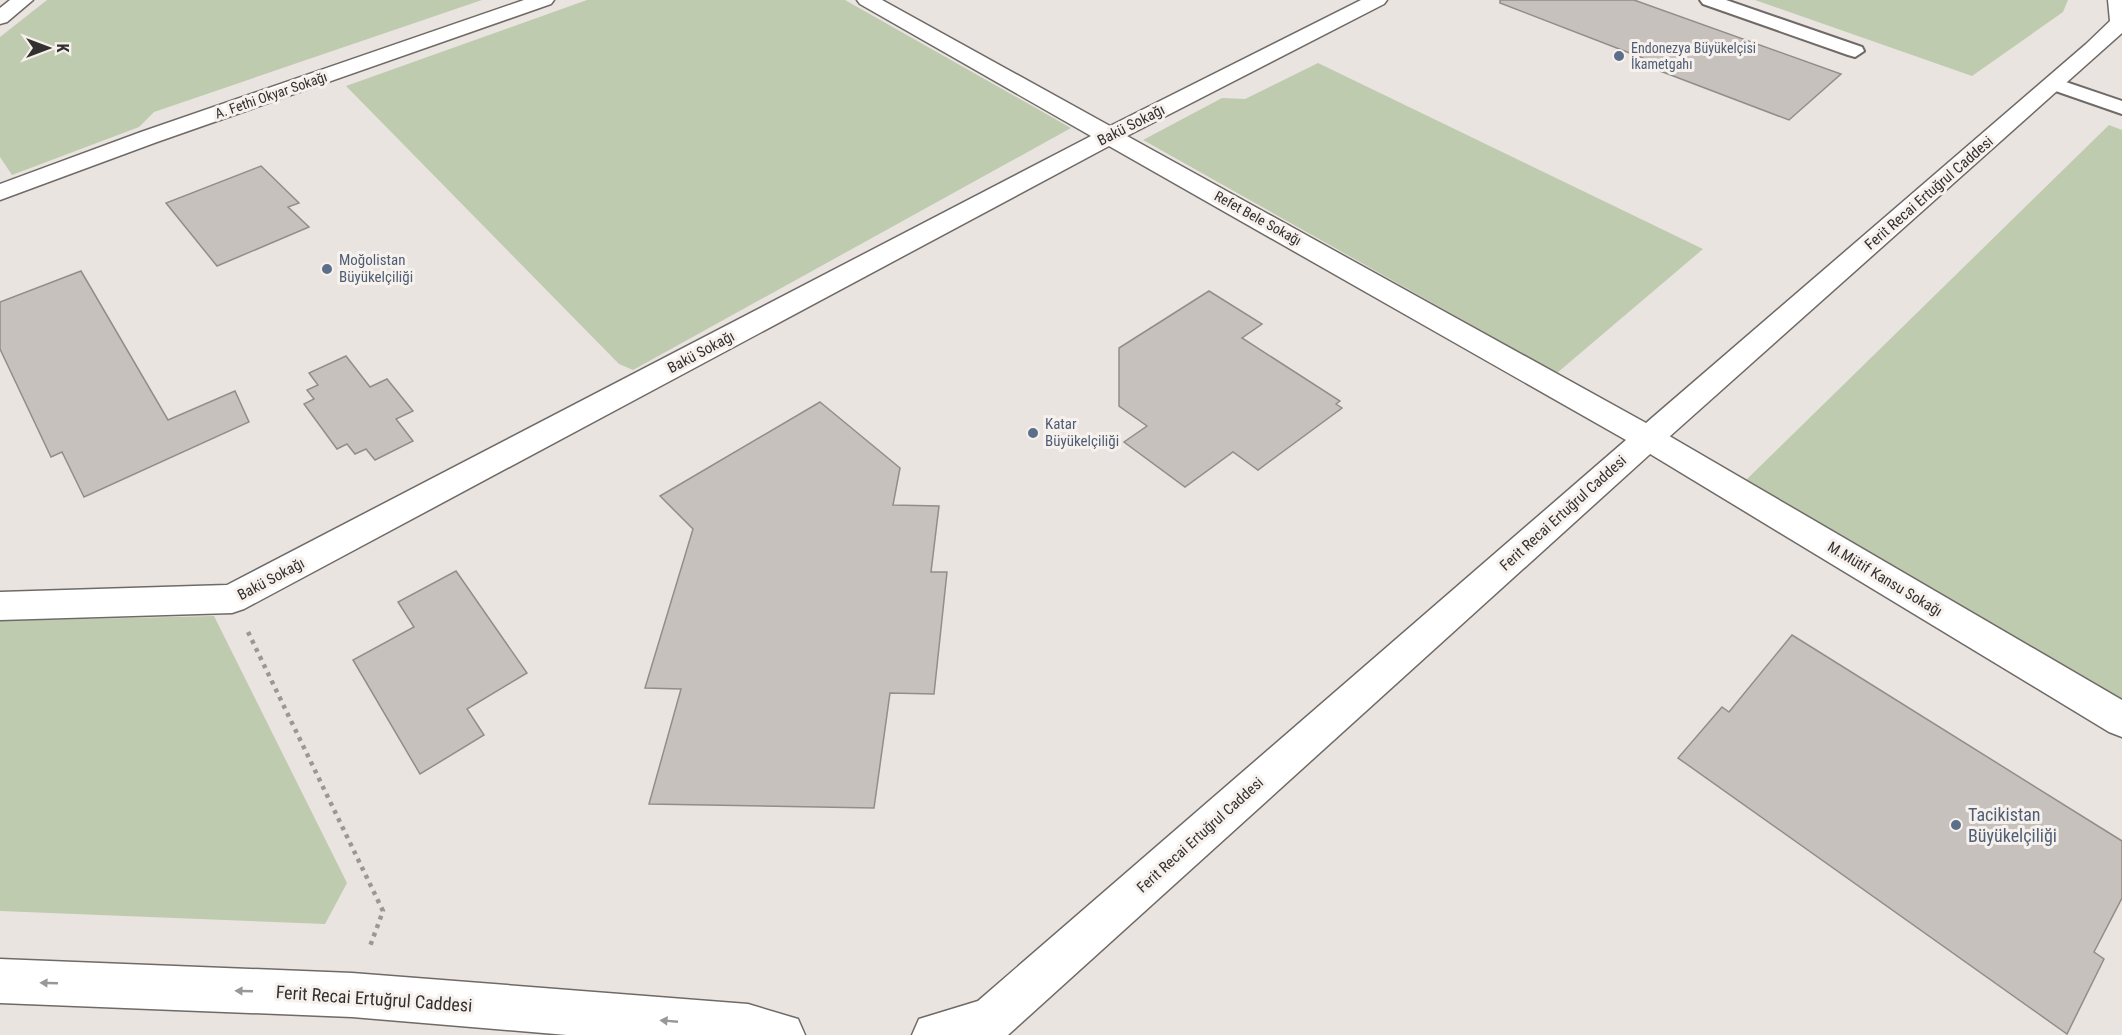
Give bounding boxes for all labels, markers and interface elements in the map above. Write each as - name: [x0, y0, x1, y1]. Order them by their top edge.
- north arrow: [18, 18, 78, 78]
- place label: Endonezya Büyükelçisi İkametgahı: [1631, 40, 1756, 72]
- text: K: [53, 44, 72, 53]
- marker: Endonezya Büyükelçisi İkametgahı: [1612, 49, 1626, 63]
- street label: A. Fethi Okyar Sokağı: [213, 68, 329, 122]
- street label: Bakü Sokağı: [1094, 100, 1168, 150]
- street label: Ferit Recai Ertuğrul Caddesi: [1861, 132, 1997, 254]
- street label: Refet Bele Sokağı: [1212, 188, 1304, 248]
- place label: Moğolistan Büyükelçiliği: [339, 251, 413, 286]
- marker: Moğolistan Büyükelçiliği: [320, 262, 334, 276]
- street label: Bakü Sokağı: [665, 327, 737, 377]
- place label: Katar Büyükelçiliği: [1045, 415, 1119, 450]
- marker: Katar Büyükelçiliği: [1026, 426, 1040, 440]
- street label: Ferit Recai Ertuğrul Caddesi: [1496, 451, 1630, 575]
- street label: M.Mütif Kansu Sokağı: [1825, 538, 1945, 620]
- street label: Bakü Sokağı: [235, 554, 307, 604]
- street label: Ferit Recai Ertuğrul Caddesi: [1133, 773, 1267, 897]
- place label: Tacikistan Büyükelçiliği: [1968, 804, 2057, 846]
- marker: Tacikistan Büyükelçiliği: [1949, 818, 1963, 832]
- one-way arrow: [40, 978, 59, 988]
- street label: Ferit Recai Ertuğrul Caddesi: [275, 981, 473, 1016]
- one-way arrow: [235, 986, 254, 995]
- one-way arrow: [660, 1016, 679, 1025]

